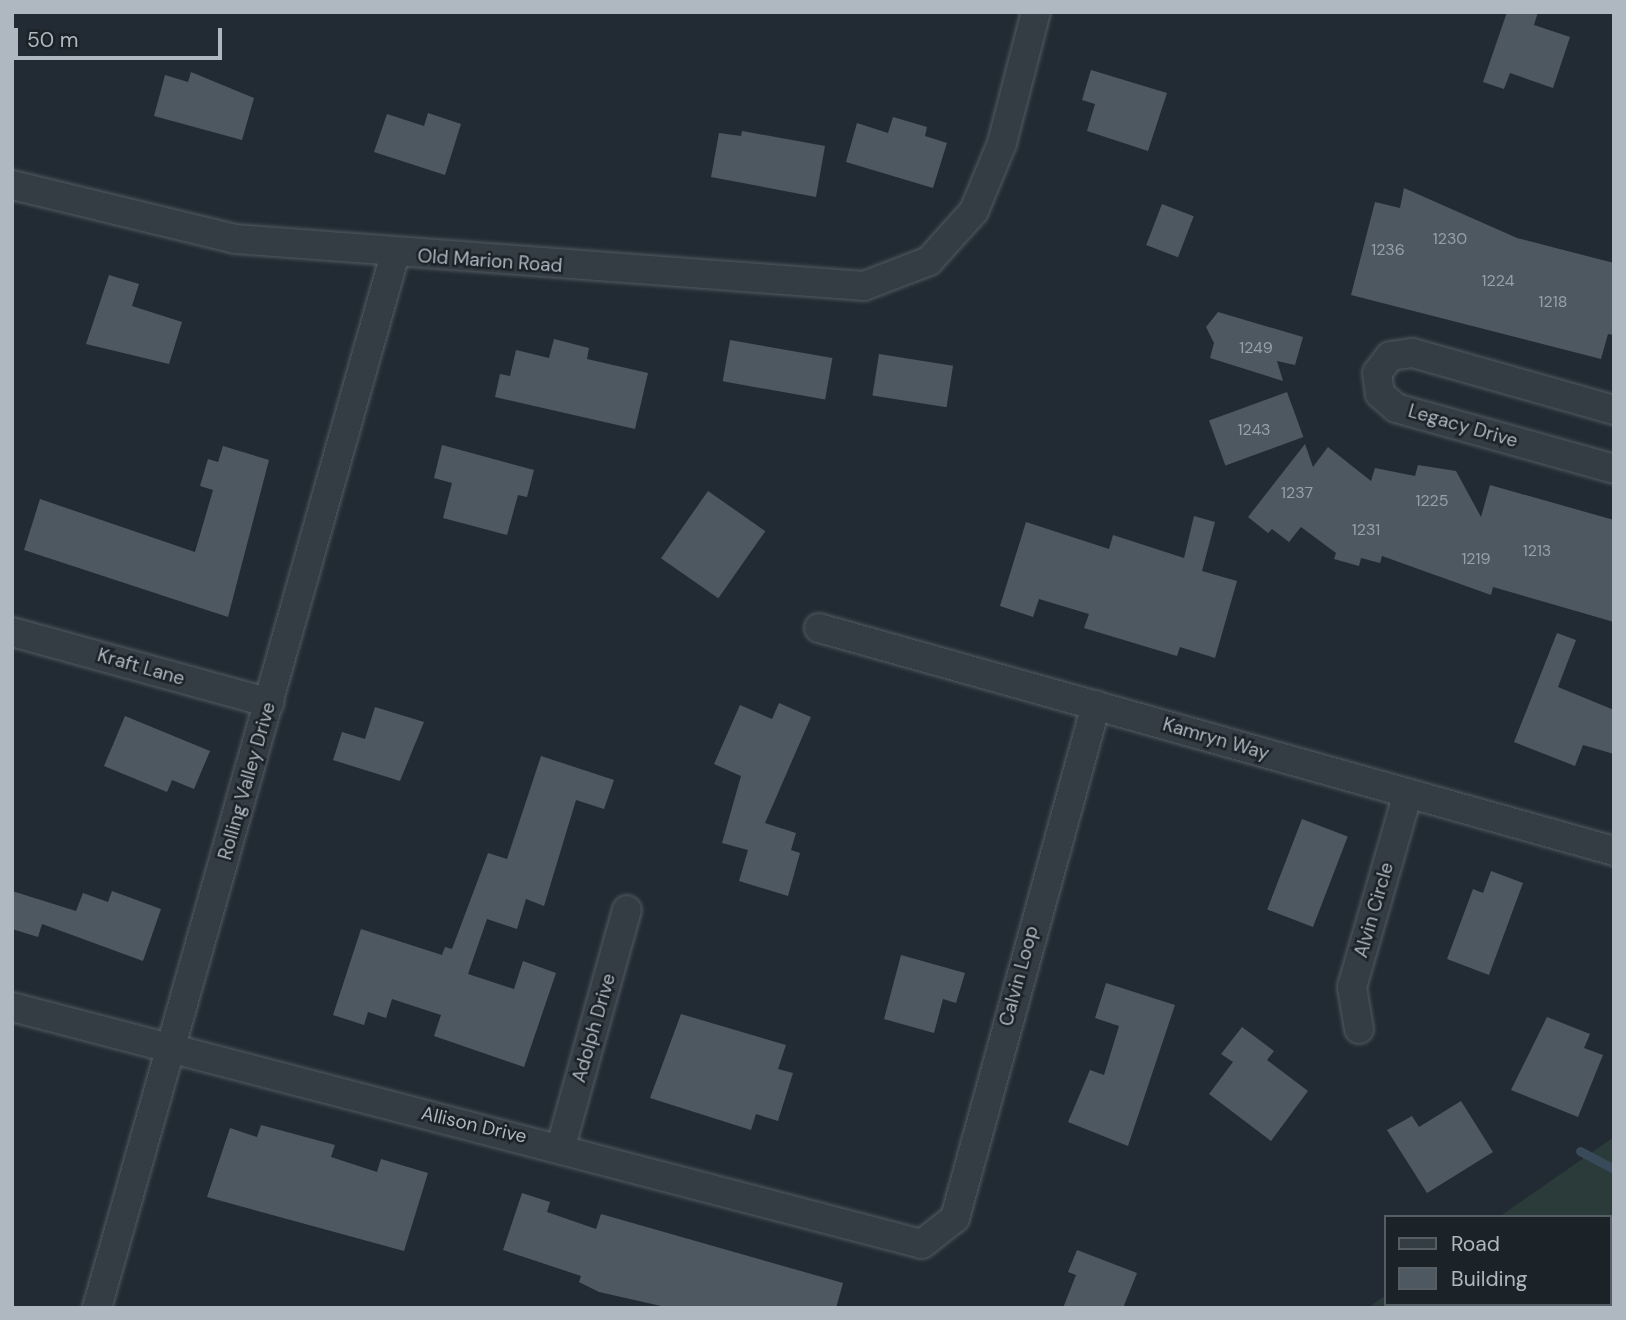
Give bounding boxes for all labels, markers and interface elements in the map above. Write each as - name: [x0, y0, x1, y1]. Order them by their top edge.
- scale bar: [18, 14, 226, 58]
- text: 50 m: [27, 26, 78, 54]
- house number: 1230: [1433, 229, 1467, 249]
- house number: 1236: [1371, 240, 1405, 260]
- street label: Old Marion Road: [417, 245, 563, 277]
- house number: 1224: [1482, 271, 1514, 291]
- house number: 1218: [1539, 292, 1567, 312]
- house number: 1249: [1239, 338, 1273, 358]
- street label: Legacy Drive: [1406, 400, 1520, 452]
- house number: 1243: [1237, 420, 1271, 440]
- house number: 1237: [1281, 483, 1313, 503]
- house number: 1225: [1415, 491, 1449, 511]
- house number: 1231: [1352, 520, 1380, 540]
- house number: 1213: [1523, 541, 1551, 561]
- house number: 1219: [1461, 549, 1491, 569]
- street label: Kraft Lane: [95, 644, 187, 690]
- street label: Rolling Valley Drive: [214, 699, 280, 863]
- street label: Kamryn Way: [1160, 713, 1272, 765]
- street label: Alvin Circle: [1350, 860, 1398, 960]
- street label: Calvin Loop: [995, 923, 1043, 1029]
- street label: Adolph Drive: [568, 971, 620, 1085]
- street label: Allison Drive: [419, 1102, 529, 1148]
- legend: [1384, 1215, 1612, 1306]
- text: Road: [1451, 1230, 1500, 1258]
- text: Building: [1451, 1265, 1527, 1293]

